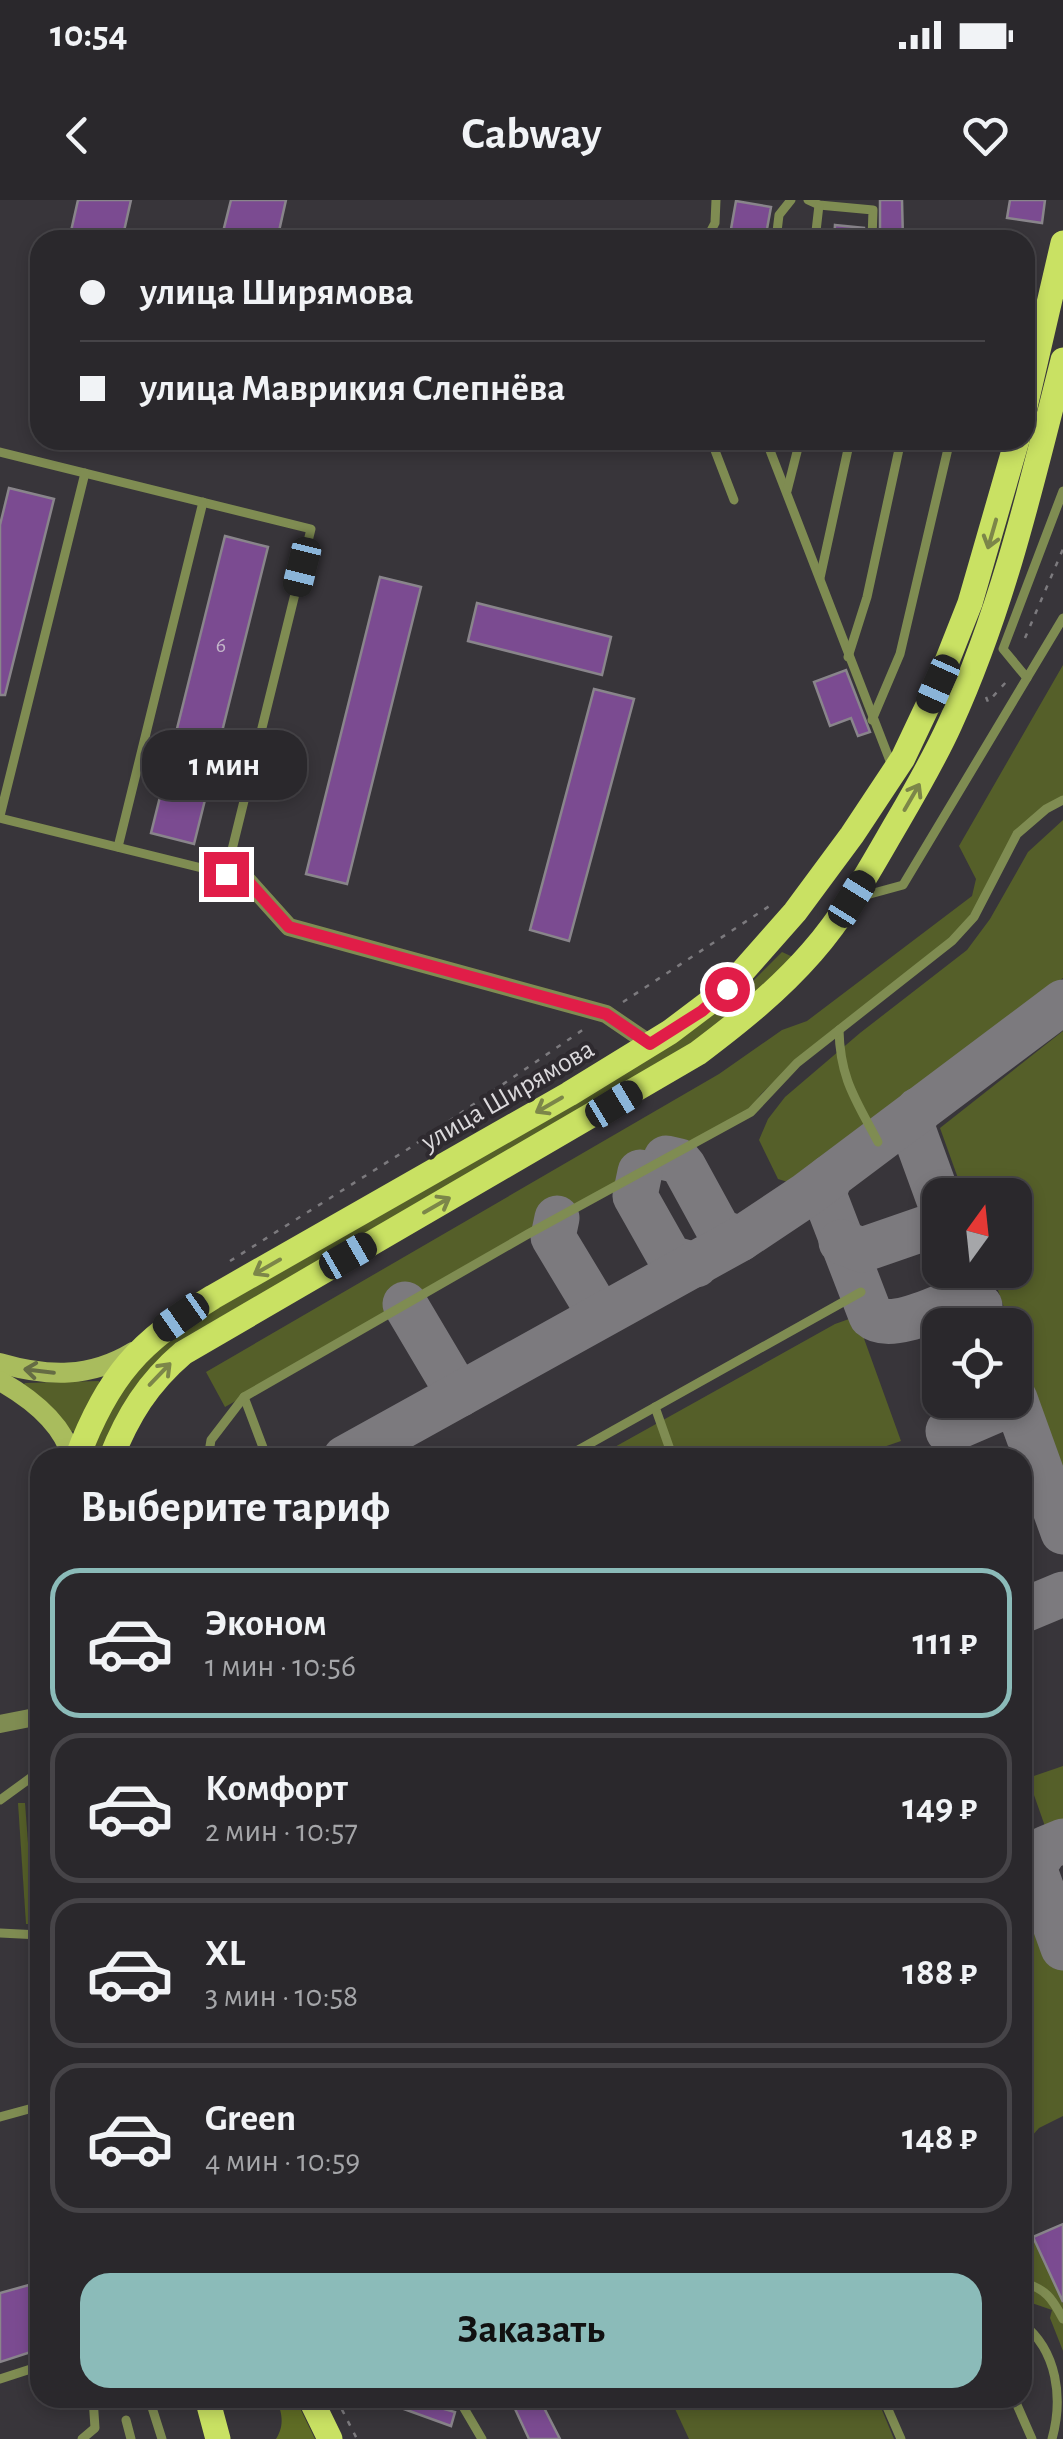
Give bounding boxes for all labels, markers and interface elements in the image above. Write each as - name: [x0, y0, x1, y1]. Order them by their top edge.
- text: 10:54: [50, 16, 128, 54]
- icon: back: [50, 108, 105, 163]
- icon: heart: [958, 108, 1013, 163]
- text: Cabway: [461, 112, 602, 157]
- text: улица Ширямова: [140, 274, 414, 312]
- text: улица Маврикия Слепнёва: [140, 370, 565, 408]
- one-way arrow: [982, 518, 1000, 549]
- car: [280, 534, 324, 600]
- house number: 6: [216, 634, 226, 656]
- car: [912, 650, 964, 718]
- callout: 1 мин: [144, 729, 308, 799]
- text: 1 мин: [189, 749, 260, 781]
- one-way arrow: [902, 783, 922, 812]
- route end: [204, 852, 249, 897]
- car: [823, 866, 881, 932]
- route start: [705, 967, 750, 1012]
- street label: улица Ширямова: [416, 1035, 599, 1157]
- car: [581, 1076, 647, 1132]
- one-way arrow: [535, 1095, 564, 1115]
- north arrow: [922, 1178, 1032, 1288]
- map controls: [922, 1178, 1032, 1418]
- one-way arrow: [421, 1195, 451, 1215]
- car: [315, 1228, 381, 1284]
- one-way arrow: [253, 1257, 282, 1277]
- car: [148, 1288, 214, 1346]
- button: locate: [922, 1308, 1032, 1418]
- one-way arrow: [24, 1361, 56, 1380]
- one-way arrow: [148, 1363, 172, 1387]
- text: Выберите тариф: [80, 1485, 390, 1530]
- icon: car: [85, 1598, 175, 1688]
- text: Эконом: [205, 1605, 327, 1643]
- text: 111 ₽: [912, 1624, 977, 1662]
- text: 1 мин · 10:56: [205, 1650, 356, 1682]
- icon: car: [85, 1763, 175, 1853]
- text: Комфорт: [205, 1770, 348, 1808]
- text: 149 ₽: [902, 1789, 977, 1827]
- text: 2 мин · 10:57: [205, 1815, 358, 1847]
- icon: car: [85, 1928, 175, 2018]
- text: XL: [205, 1935, 245, 1973]
- text: 188 ₽: [902, 1954, 977, 1992]
- text: 3 мин · 10:58: [205, 1980, 358, 2012]
- icon: car: [85, 2093, 175, 2183]
- text: Green: [205, 2100, 296, 2138]
- text: 148 ₽: [902, 2119, 977, 2157]
- text: 4 мин · 10:59: [205, 2145, 360, 2177]
- button: Заказать: [80, 2273, 982, 2388]

